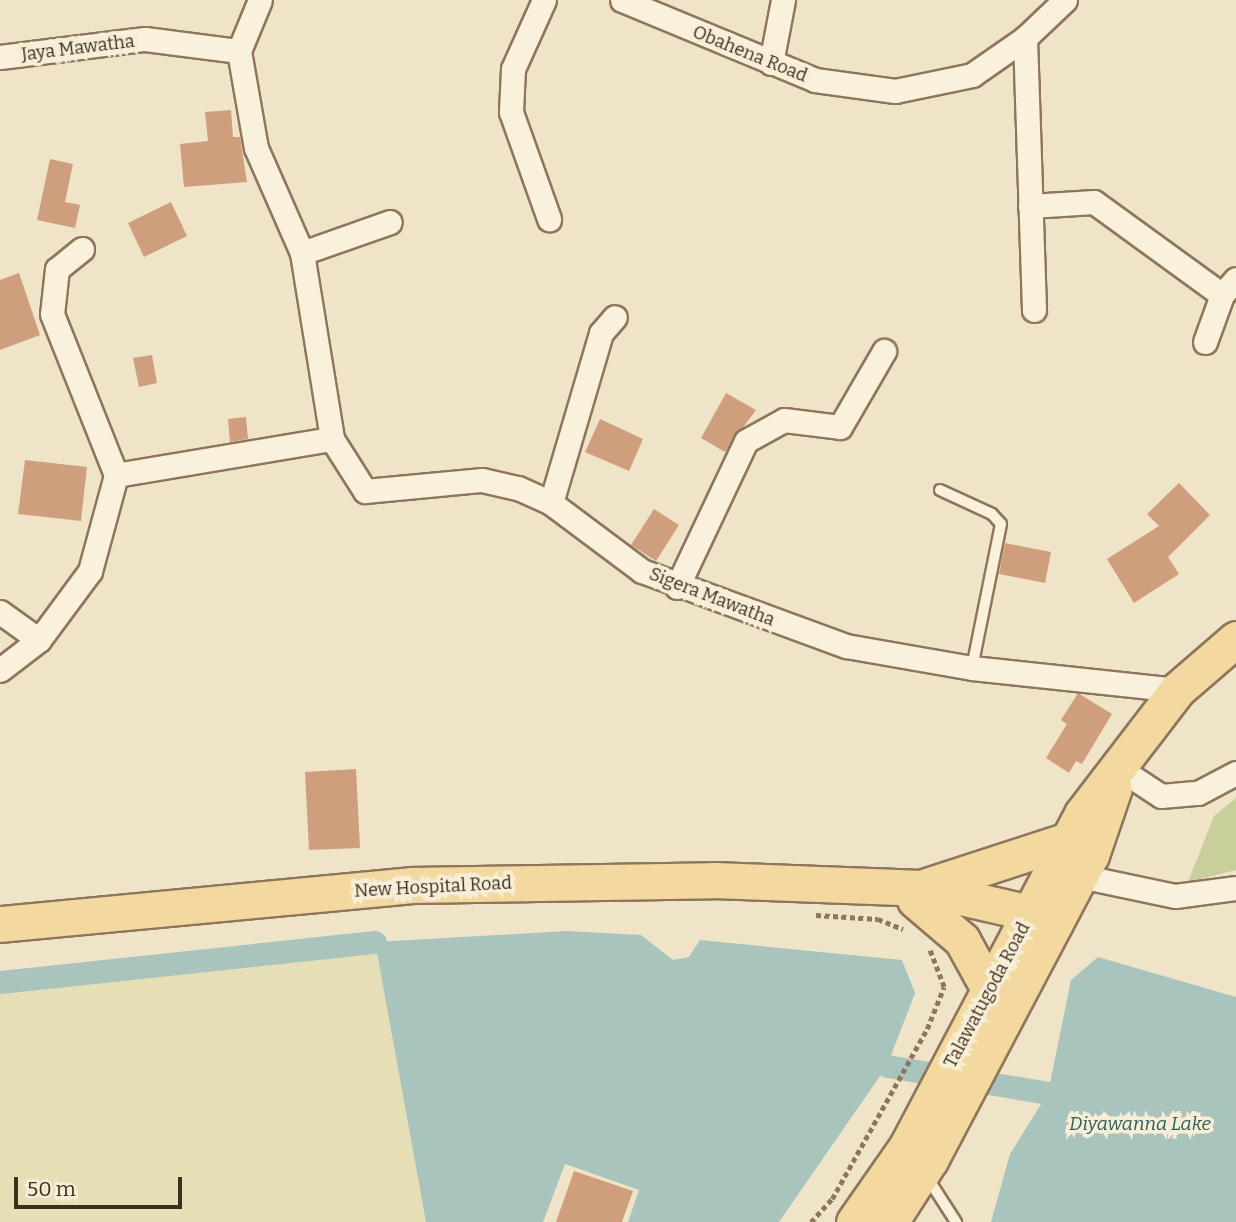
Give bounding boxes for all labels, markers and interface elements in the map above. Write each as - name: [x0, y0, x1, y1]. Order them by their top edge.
- street label: Obahena Road: [690, 21, 810, 87]
- street label: Jaya Mawatha: [20, 30, 136, 66]
- street label: Sigera Mawatha: [646, 563, 778, 631]
- street label: New Hospital Road: [354, 872, 512, 902]
- street label: Talawatugoda Road: [940, 919, 1034, 1071]
- water label: Diyawanna Lake: [1069, 1113, 1211, 1135]
- scale bar: [18, 1162, 186, 1206]
- text: 50 m: [27, 1176, 76, 1202]

